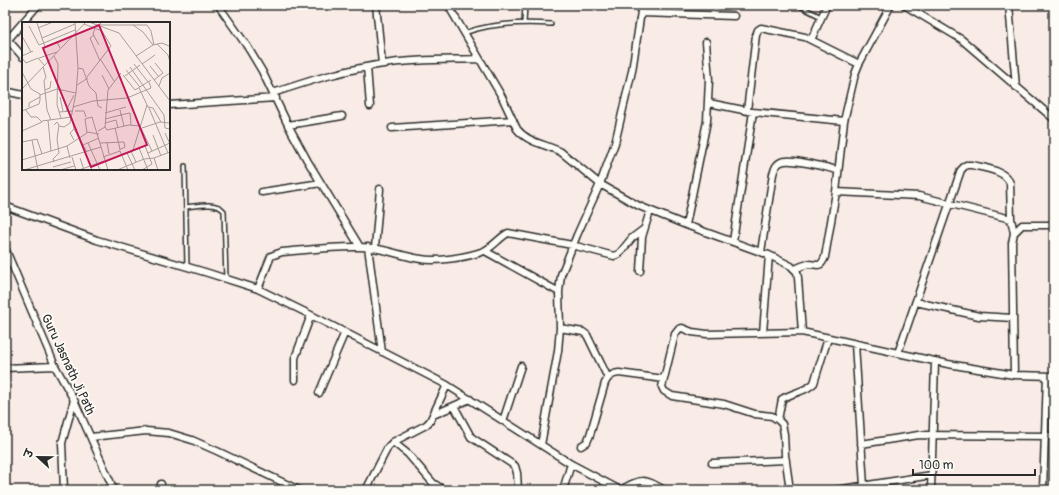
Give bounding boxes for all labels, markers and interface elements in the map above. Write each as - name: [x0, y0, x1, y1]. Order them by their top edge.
- inset map: [22, 22, 170, 170]
- street label: Guru Jasnath Ji Path: [38, 311, 98, 417]
- north arrow: [18, 437, 58, 477]
- text: उ: [21, 446, 37, 460]
- scale bar: [913, 451, 1035, 477]
- text: 100 m: [919, 458, 954, 473]

